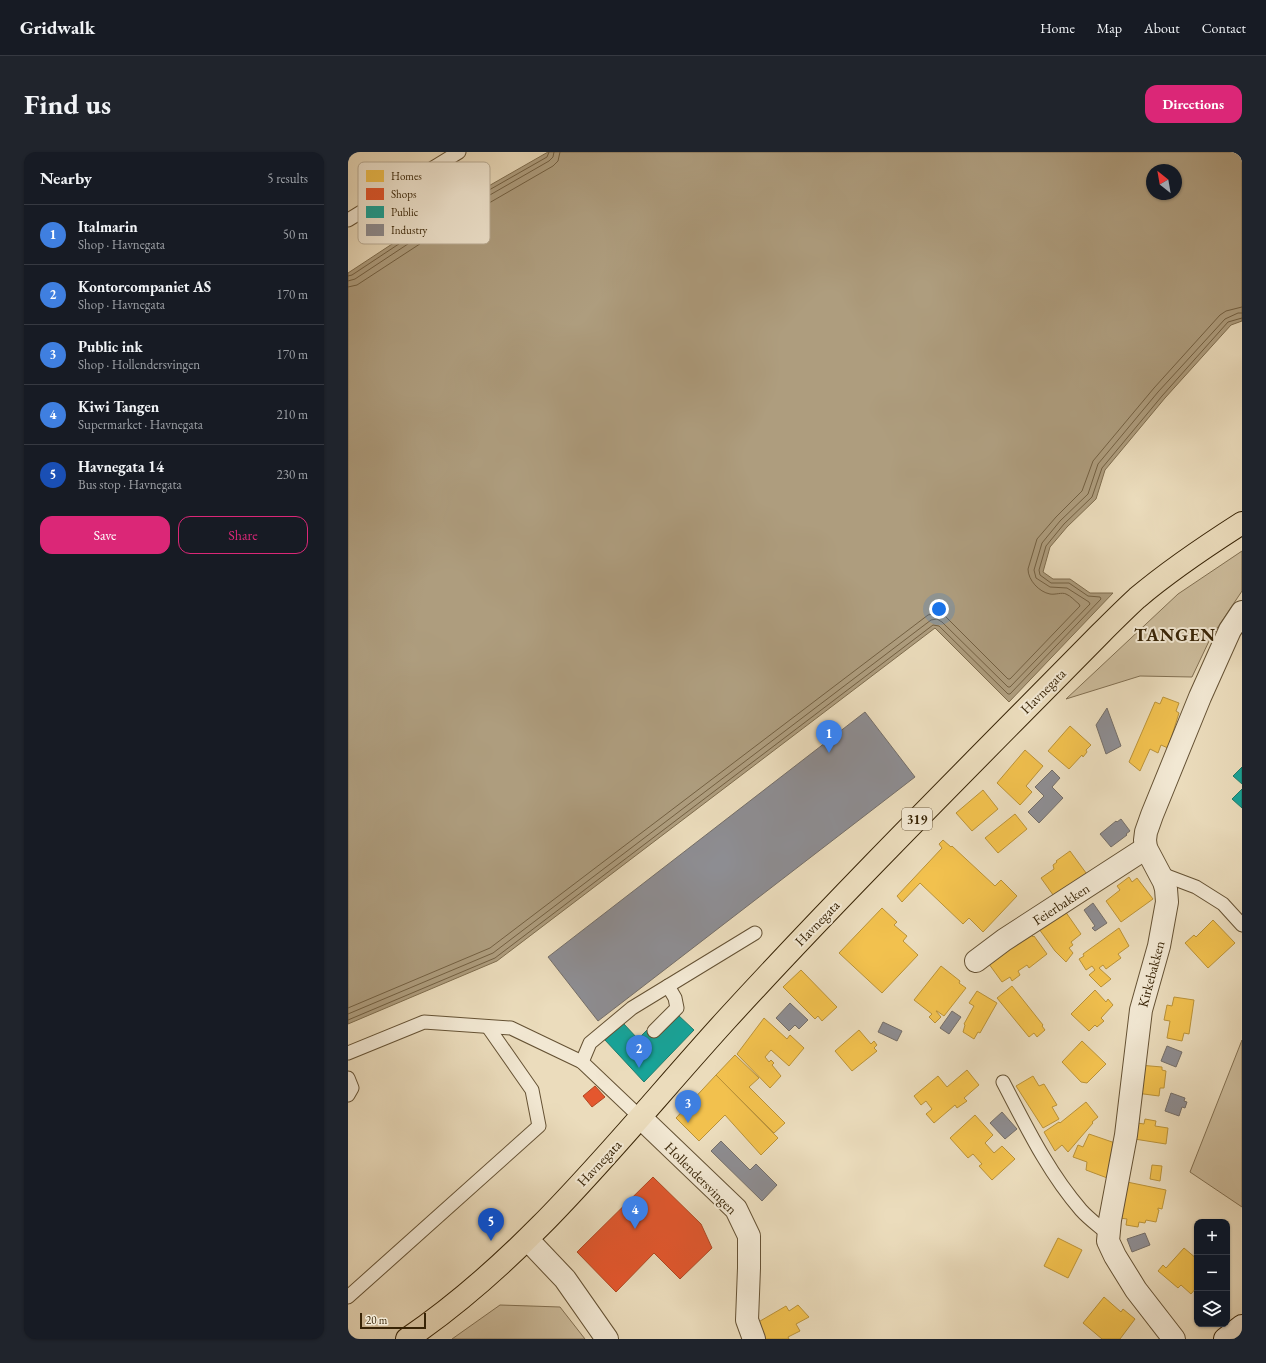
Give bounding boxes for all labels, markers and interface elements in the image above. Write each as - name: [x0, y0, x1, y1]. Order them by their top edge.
- text: Gridwalk: [20, 15, 95, 40]
- text: Home: [1040, 19, 1075, 37]
- text: Map: [1097, 19, 1122, 37]
- text: About: [1144, 19, 1180, 37]
- text: Contact: [1202, 19, 1246, 37]
- button: Directions: [1145, 85, 1242, 123]
- text: Find us: [24, 86, 111, 122]
- legend: [358, 162, 490, 244]
- north arrow: [1146, 164, 1182, 200]
- text: Nearby: [40, 167, 92, 189]
- text: Homes: [391, 169, 422, 183]
- text: 5 results: [267, 170, 308, 187]
- text: Shops: [391, 187, 417, 201]
- text: Public: [391, 205, 419, 219]
- text: Italmarin: [78, 217, 138, 236]
- text: Industry: [391, 223, 428, 237]
- text: 1: [50, 226, 56, 243]
- text: 50 m: [283, 226, 308, 243]
- text: Shop · Havnegata: [78, 236, 165, 253]
- text: Kontorcompaniet AS: [78, 277, 211, 296]
- text: 2: [50, 286, 56, 303]
- text: 170 m: [277, 286, 308, 303]
- text: Shop · Havnegata: [78, 296, 165, 313]
- text: Public ink: [78, 337, 143, 356]
- text: 3: [50, 346, 56, 363]
- text: 170 m: [277, 346, 308, 363]
- text: Shop · Hollendersvingen: [78, 356, 200, 373]
- text: Kiwi Tangen: [78, 397, 159, 416]
- text: 4: [50, 406, 56, 423]
- text: 210 m: [277, 406, 308, 423]
- text: Supermarket · Havnegata: [78, 416, 203, 433]
- text: Havnegata 14: [78, 457, 164, 476]
- text: 5: [50, 466, 56, 483]
- text: 230 m: [277, 466, 308, 483]
- text: Bus stop · Havnegata: [78, 476, 182, 493]
- button: Save: [40, 516, 170, 554]
- button: Share: [178, 516, 308, 554]
- your location: [929, 599, 949, 619]
- district label: TANGEN: [1134, 623, 1216, 646]
- street label: Havnegata: [1016, 664, 1070, 718]
- pin: 1: [816, 720, 842, 753]
- road number: 319: [902, 808, 932, 830]
- street label: Feierbakken: [1029, 879, 1093, 929]
- street label: Havnegata: [791, 896, 844, 950]
- street label: Kirkebakken: [1133, 938, 1169, 1009]
- pin: 2: [626, 1035, 652, 1068]
- pin: 3: [675, 1090, 701, 1123]
- street label: Havnegata: [573, 1136, 625, 1190]
- street label: Hollendersvingen: [661, 1138, 741, 1218]
- pin: 4: [622, 1196, 648, 1229]
- pin: 5: [478, 1208, 504, 1241]
- map controls: [1194, 1219, 1230, 1327]
- button: +: [1194, 1219, 1230, 1255]
- button: −: [1194, 1255, 1230, 1291]
- button: layers: [1194, 1291, 1230, 1327]
- scale bar: [360, 1311, 426, 1330]
- text: 20 m: [366, 1313, 387, 1327]

